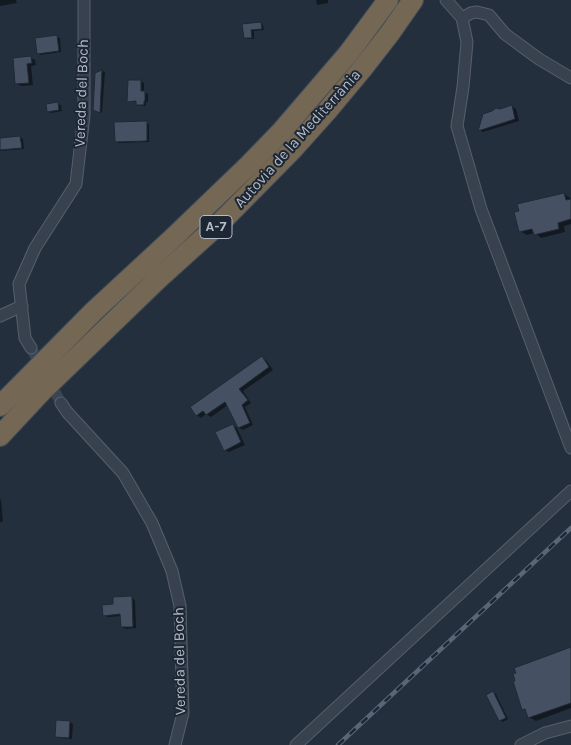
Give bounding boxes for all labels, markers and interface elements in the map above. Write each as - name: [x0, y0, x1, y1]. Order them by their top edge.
- street label: Vereda del Boch: [71, 39, 93, 147]
- street label: Autovia de la Mediterrània: [231, 66, 365, 212]
- road number: A-7: [200, 216, 232, 238]
- street label: Vereda del Boch: [170, 607, 190, 715]

